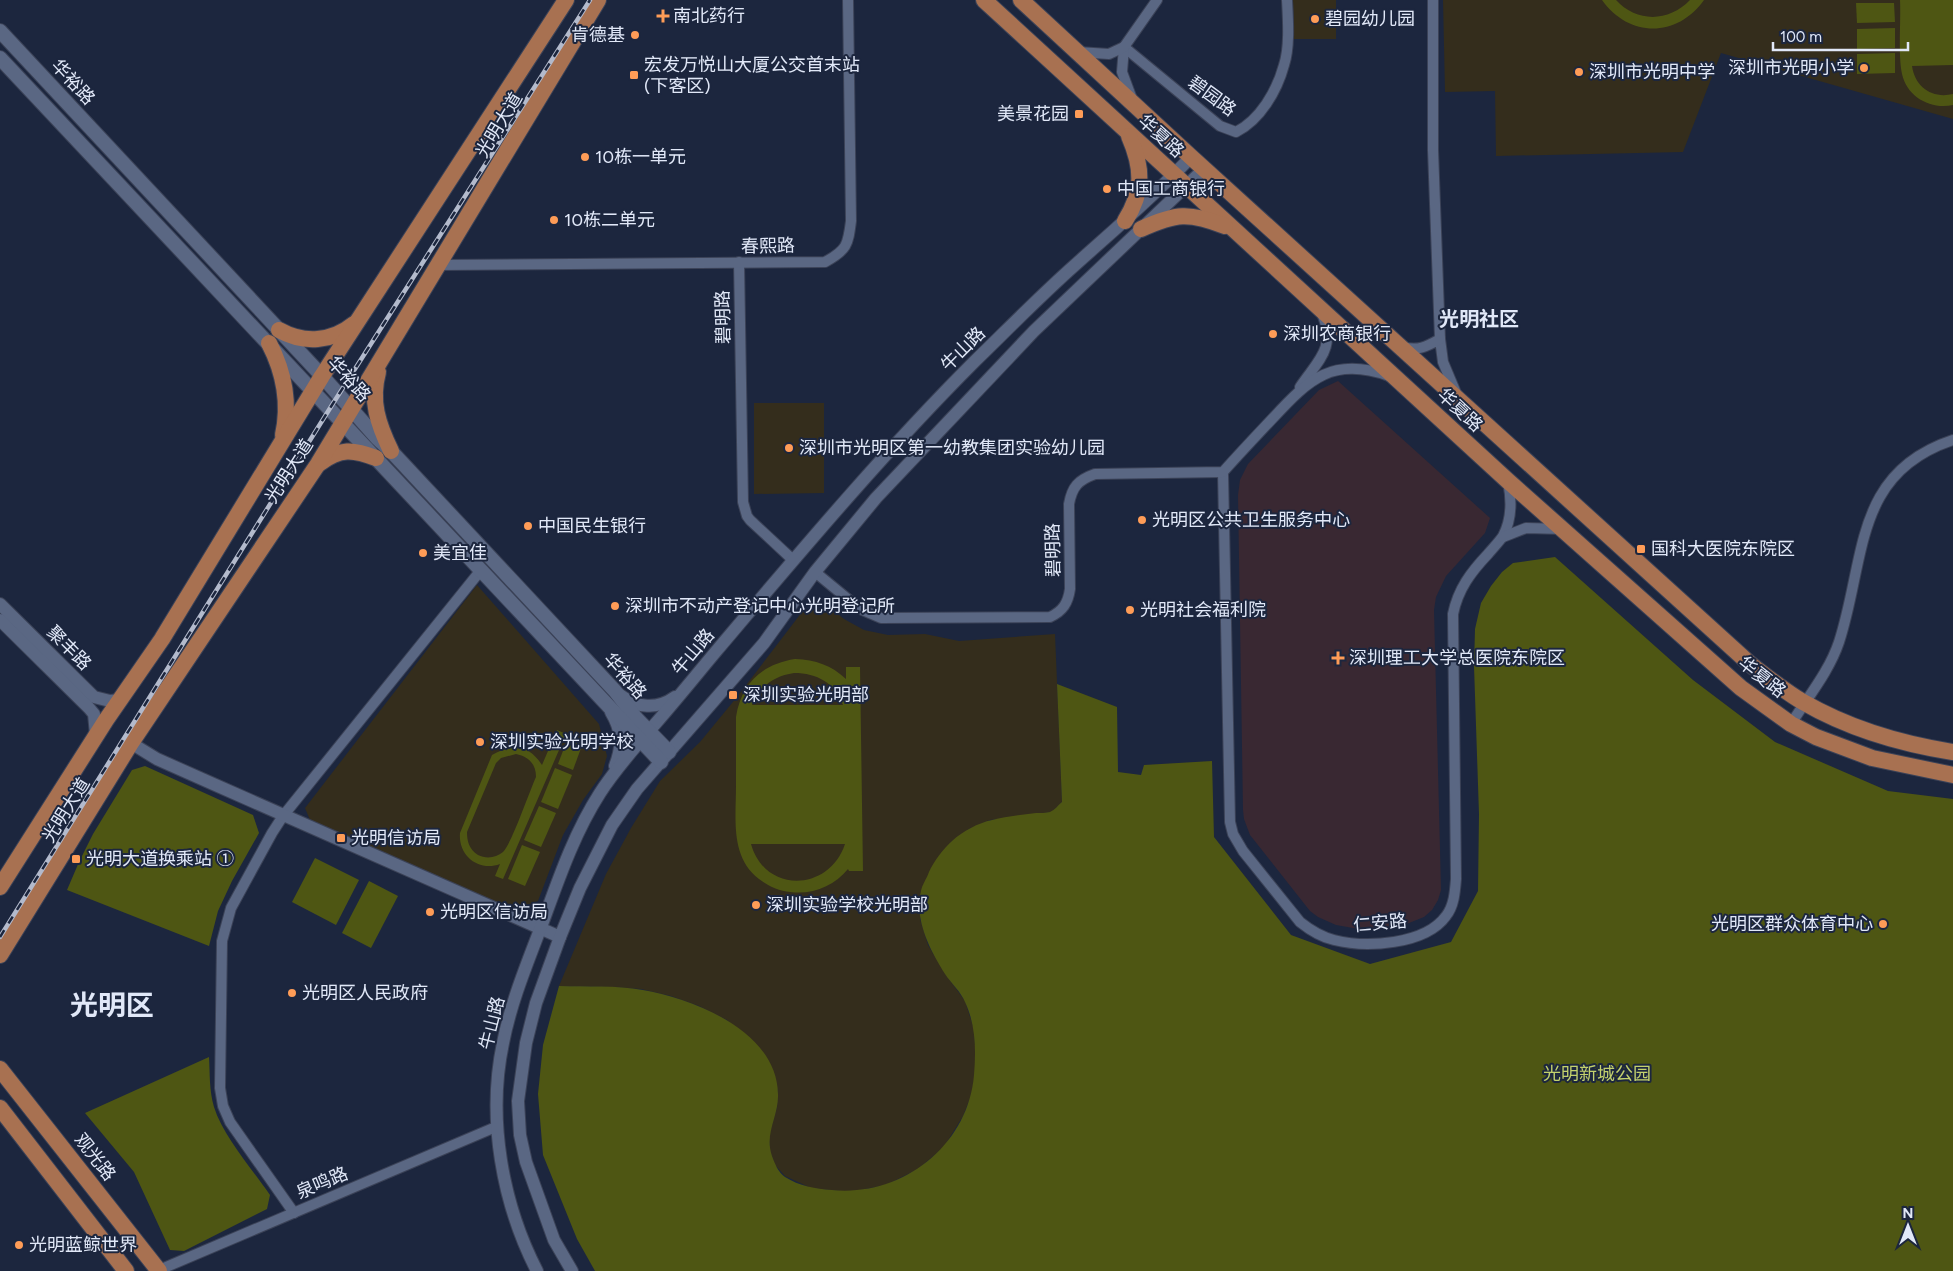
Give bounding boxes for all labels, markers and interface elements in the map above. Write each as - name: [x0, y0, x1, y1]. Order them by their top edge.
- place label: 南北药行: [673, 5, 745, 27]
- place label: 碧园幼儿园: [1325, 8, 1415, 30]
- marker: 南北药行: [657, 10, 669, 22]
- marker: 碧园幼儿园: [1309, 13, 1321, 25]
- scale bar: [1773, 20, 1908, 52]
- place label: 肯德基: [571, 24, 625, 46]
- text: 100 m: [1780, 28, 1822, 46]
- marker: 肯德基: [629, 29, 641, 41]
- place label: 宏发万悦山大厦公交首末站 (下客区): [644, 54, 860, 97]
- street label: 华裕路: [47, 55, 99, 109]
- place label: 深圳市光明小学: [1728, 57, 1854, 79]
- place label: 深圳市光明中学: [1589, 61, 1715, 83]
- marker: 深圳市光明小学: [1858, 62, 1870, 74]
- marker: 深圳市光明中学: [1573, 66, 1585, 78]
- marker: 宏发万悦山大厦公交首末站 (下客区): [628, 69, 640, 81]
- street label: 碧园路: [1184, 71, 1240, 121]
- street label: 光明大道: [471, 88, 527, 162]
- place label: 美景花园: [997, 103, 1069, 125]
- marker: 美景花园: [1073, 108, 1085, 120]
- street label: 华夏路: [1134, 110, 1188, 162]
- place label: 10栋一单元: [595, 146, 686, 168]
- marker: 10栋一单元: [579, 151, 591, 163]
- place label: 中国工商银行: [1117, 178, 1225, 200]
- marker: 中国工商银行: [1101, 183, 1113, 195]
- place label: 10栋二单元: [564, 209, 655, 231]
- marker: 10栋二单元: [548, 214, 560, 226]
- street label: 春熙路: [741, 235, 795, 257]
- street label: 碧明路: [712, 290, 734, 344]
- district label: 光明社区: [1439, 307, 1519, 331]
- street label: 牛山路: [936, 322, 990, 376]
- place label: 深圳农商银行: [1283, 323, 1391, 345]
- marker: 深圳农商银行: [1267, 328, 1279, 340]
- street label: 华裕路: [323, 352, 375, 406]
- street label: 华夏路: [1433, 384, 1487, 436]
- street label: 光明大道: [260, 435, 318, 507]
- place label: 深圳市光明区第一幼教集团实验幼儿园: [799, 437, 1105, 459]
- marker: 深圳市光明区第一幼教集团实验幼儿园: [783, 442, 795, 454]
- place label: 光明区公共卫生服务中心: [1152, 509, 1350, 531]
- marker: 光明区公共卫生服务中心: [1136, 514, 1148, 526]
- place label: 中国民生银行: [538, 515, 646, 537]
- marker: 中国民生银行: [522, 520, 534, 532]
- street label: 碧明路: [1042, 523, 1064, 577]
- place label: 国科大医院东院区: [1651, 538, 1795, 560]
- place label: 美宜佳: [433, 542, 487, 564]
- marker: 国科大医院东院区: [1635, 543, 1647, 555]
- marker: 美宜佳: [417, 547, 429, 559]
- place label: 深圳市不动产登记中心光明登记所: [625, 595, 895, 617]
- place label: 光明社会福利院: [1140, 599, 1266, 621]
- marker: 深圳市不动产登记中心光明登记所: [609, 600, 621, 612]
- marker: 光明社会福利院: [1124, 604, 1136, 616]
- street label: 聚丰路: [42, 621, 96, 675]
- street label: 牛山路: [667, 624, 719, 680]
- place label: 深圳理工大学总医院东院区: [1349, 647, 1565, 669]
- street label: 华裕路: [599, 648, 651, 704]
- marker: 深圳理工大学总医院东院区: [1331, 651, 1345, 665]
- street label: 华夏路: [1734, 652, 1790, 702]
- place label: 深圳实验光明部: [743, 684, 869, 706]
- marker: 深圳实验光明部: [727, 689, 739, 701]
- place label: 深圳实验光明学校: [490, 731, 634, 753]
- marker: 深圳实验光明学校: [474, 736, 486, 748]
- street label: 光明大道: [38, 774, 94, 846]
- place label: 光明信访局: [351, 827, 441, 849]
- marker: 光明信访局: [335, 832, 347, 844]
- place label: 光明大道换乘站 ①: [86, 848, 234, 870]
- marker: 光明大道换乘站 ①: [70, 853, 82, 865]
- place label: 深圳实验学校光明部: [766, 894, 928, 916]
- marker: 深圳实验学校光明部: [750, 899, 762, 911]
- place label: 光明区信访局: [440, 901, 548, 923]
- marker: 光明区信访局: [424, 906, 436, 918]
- street label: 仁安路: [1352, 910, 1408, 936]
- place label: 光明区群众体育中心: [1711, 913, 1873, 935]
- marker: 光明区群众体育中心: [1877, 918, 1889, 930]
- place label: 光明区人民政府: [302, 982, 428, 1004]
- marker: 光明区人民政府: [286, 987, 298, 999]
- district label: 光明区: [70, 988, 154, 1022]
- street label: 牛山路: [475, 994, 509, 1052]
- park label: 光明新城公园: [1543, 1063, 1651, 1085]
- street label: 观光路: [70, 1129, 120, 1185]
- street label: 泉鸣路: [293, 1162, 351, 1204]
- north arrow: [1883, 1201, 1933, 1251]
- text: N: [1903, 1205, 1913, 1222]
- place label: 光明蓝鲸世界: [29, 1234, 137, 1256]
- marker: 光明蓝鲸世界: [13, 1239, 25, 1251]

